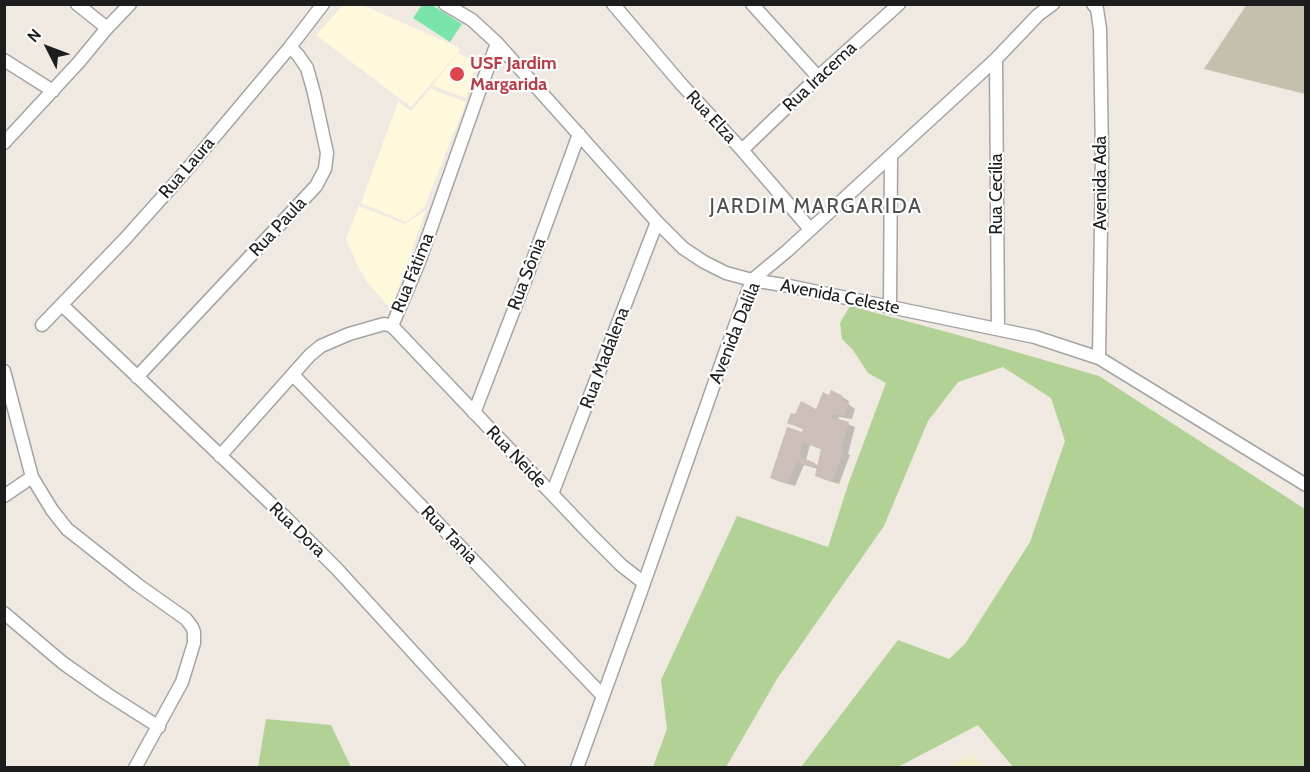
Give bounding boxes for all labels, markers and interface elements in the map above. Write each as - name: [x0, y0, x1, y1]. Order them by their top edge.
- north arrow: [18, 18, 78, 78]
- text: N: [23, 25, 45, 46]
- street label: Rua Iracema: [779, 37, 861, 117]
- place label: USF Jardim Margarida: [470, 53, 557, 96]
- marker: USF Jardim Margarida: [448, 65, 466, 83]
- street label: Rua Elza: [681, 86, 741, 148]
- street label: Rua Laura: [155, 133, 219, 203]
- street label: Avenida Ada: [1090, 136, 1112, 230]
- street label: Rua Cecília: [986, 153, 1008, 235]
- street label: Rua Paula: [245, 193, 311, 261]
- district label: JARDIM MARGARIDA: [710, 194, 922, 220]
- street label: Rua Fátima: [387, 230, 439, 316]
- street label: Rua Sônia: [503, 235, 551, 313]
- street label: Avenida Celeste: [779, 275, 901, 319]
- street label: Avenida Dalila: [705, 279, 765, 387]
- street label: Rua Madalena: [576, 304, 634, 412]
- street label: Rua Neide: [481, 422, 551, 492]
- street label: Rua Dora: [264, 498, 330, 562]
- street label: Rua Tania: [416, 501, 482, 569]

